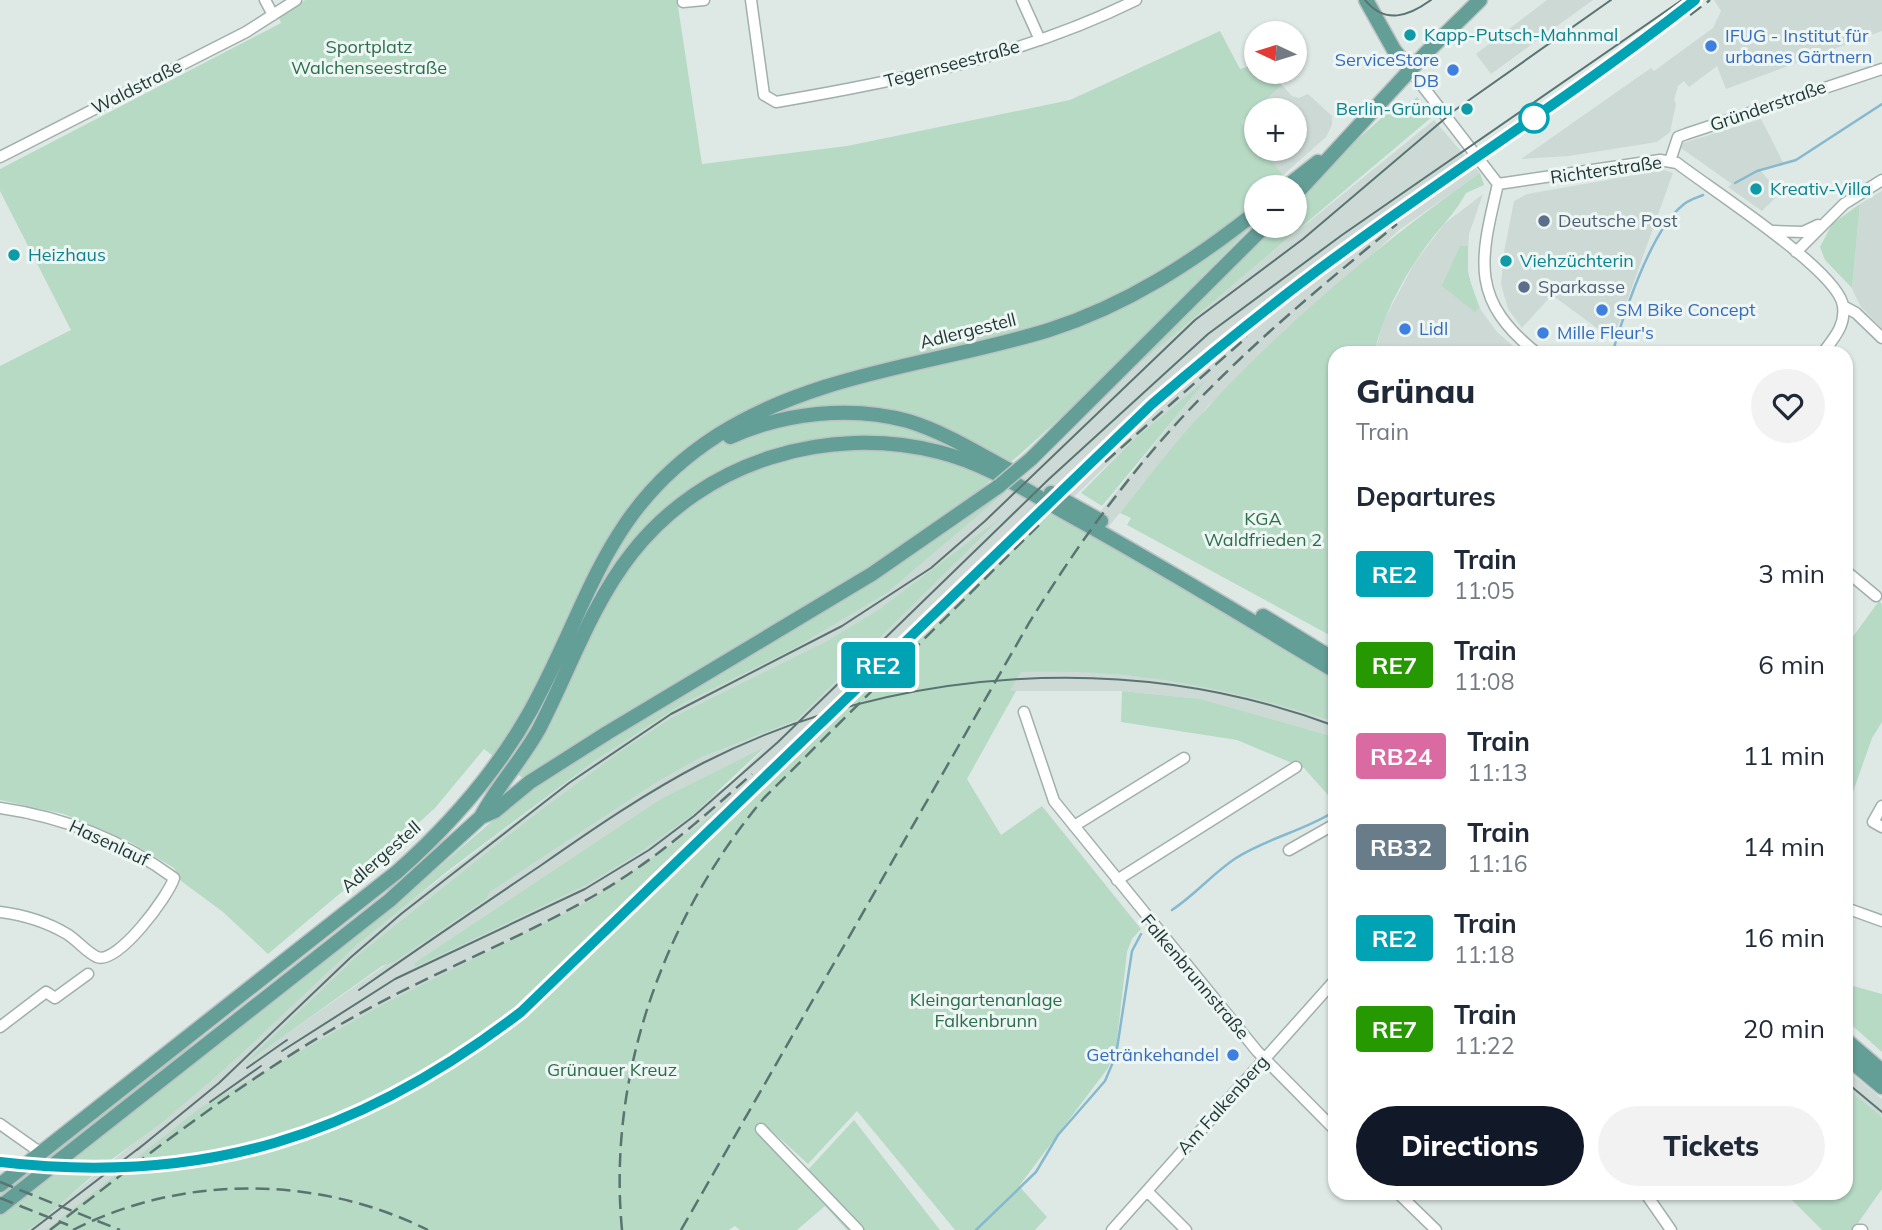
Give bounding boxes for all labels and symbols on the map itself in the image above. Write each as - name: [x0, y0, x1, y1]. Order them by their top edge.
- north arrow: [1244, 21, 1307, 84]
- place label: Kapp-Putsch-Mahnmal: [1424, 23, 1618, 46]
- place label: IFUG - Institut für urbanes Gärtnern: [1725, 24, 1872, 68]
- marker: Kapp-Putsch-Mahnmal: [1402, 27, 1418, 43]
- street label: Tegernseestraße: [882, 34, 1022, 93]
- park label: Sportplatz Walchenseestraße: [291, 35, 447, 79]
- marker: IFUG - Institut für urbanes Gärtnern: [1703, 38, 1719, 54]
- place label: ServiceStore DB: [1335, 48, 1439, 92]
- street label: Waldstraße: [88, 54, 186, 119]
- marker: ServiceStore DB: [1445, 62, 1461, 78]
- street label: Gründerstraße: [1707, 75, 1829, 136]
- place label: Berlin-Grünau: [1336, 97, 1453, 120]
- marker: Berlin-Grünau: [1459, 101, 1475, 117]
- unlabelled marker: [1519, 103, 1549, 133]
- street label: Richterstraße: [1549, 150, 1663, 189]
- place label: Kreativ-Villa: [1770, 177, 1871, 200]
- marker: Kreativ-Villa: [1748, 181, 1764, 197]
- place label: Deutsche Post: [1558, 209, 1678, 232]
- marker: Deutsche Post: [1536, 213, 1552, 229]
- place label: Heizhaus: [28, 243, 106, 266]
- marker: Heizhaus: [6, 247, 22, 263]
- place label: Viehzüchterin: [1520, 249, 1634, 272]
- marker: Viehzüchterin: [1498, 253, 1514, 269]
- place label: Sparkasse: [1538, 275, 1625, 298]
- marker: Sparkasse: [1516, 279, 1532, 295]
- place label: SM Bike Concept: [1616, 298, 1755, 321]
- marker: SM Bike Concept: [1594, 302, 1610, 318]
- street label: Adlergestell: [917, 307, 1018, 354]
- place label: Lidl: [1419, 317, 1448, 340]
- marker: Lidl: [1397, 321, 1413, 337]
- place label: Mille Fleur's: [1557, 321, 1654, 344]
- marker: Mille Fleur's: [1535, 325, 1551, 341]
- park label: KGA Waldfrieden 2: [1204, 507, 1322, 551]
- line badge: RE2: [838, 642, 918, 688]
- street label: Hasenlauf: [66, 814, 154, 871]
- street label: Adlergestell: [336, 816, 425, 898]
- street label: Falkenbrunnstraße: [1136, 909, 1255, 1044]
- park label: Kleingartenanlage Falkenbrunn: [910, 988, 1062, 1032]
- place label: Getränkehandel: [1086, 1043, 1219, 1066]
- marker: Getränkehandel: [1225, 1047, 1241, 1063]
- street label: Am Falkenberg: [1172, 1050, 1273, 1159]
- park label: Grünauer Kreuz: [547, 1058, 677, 1081]

